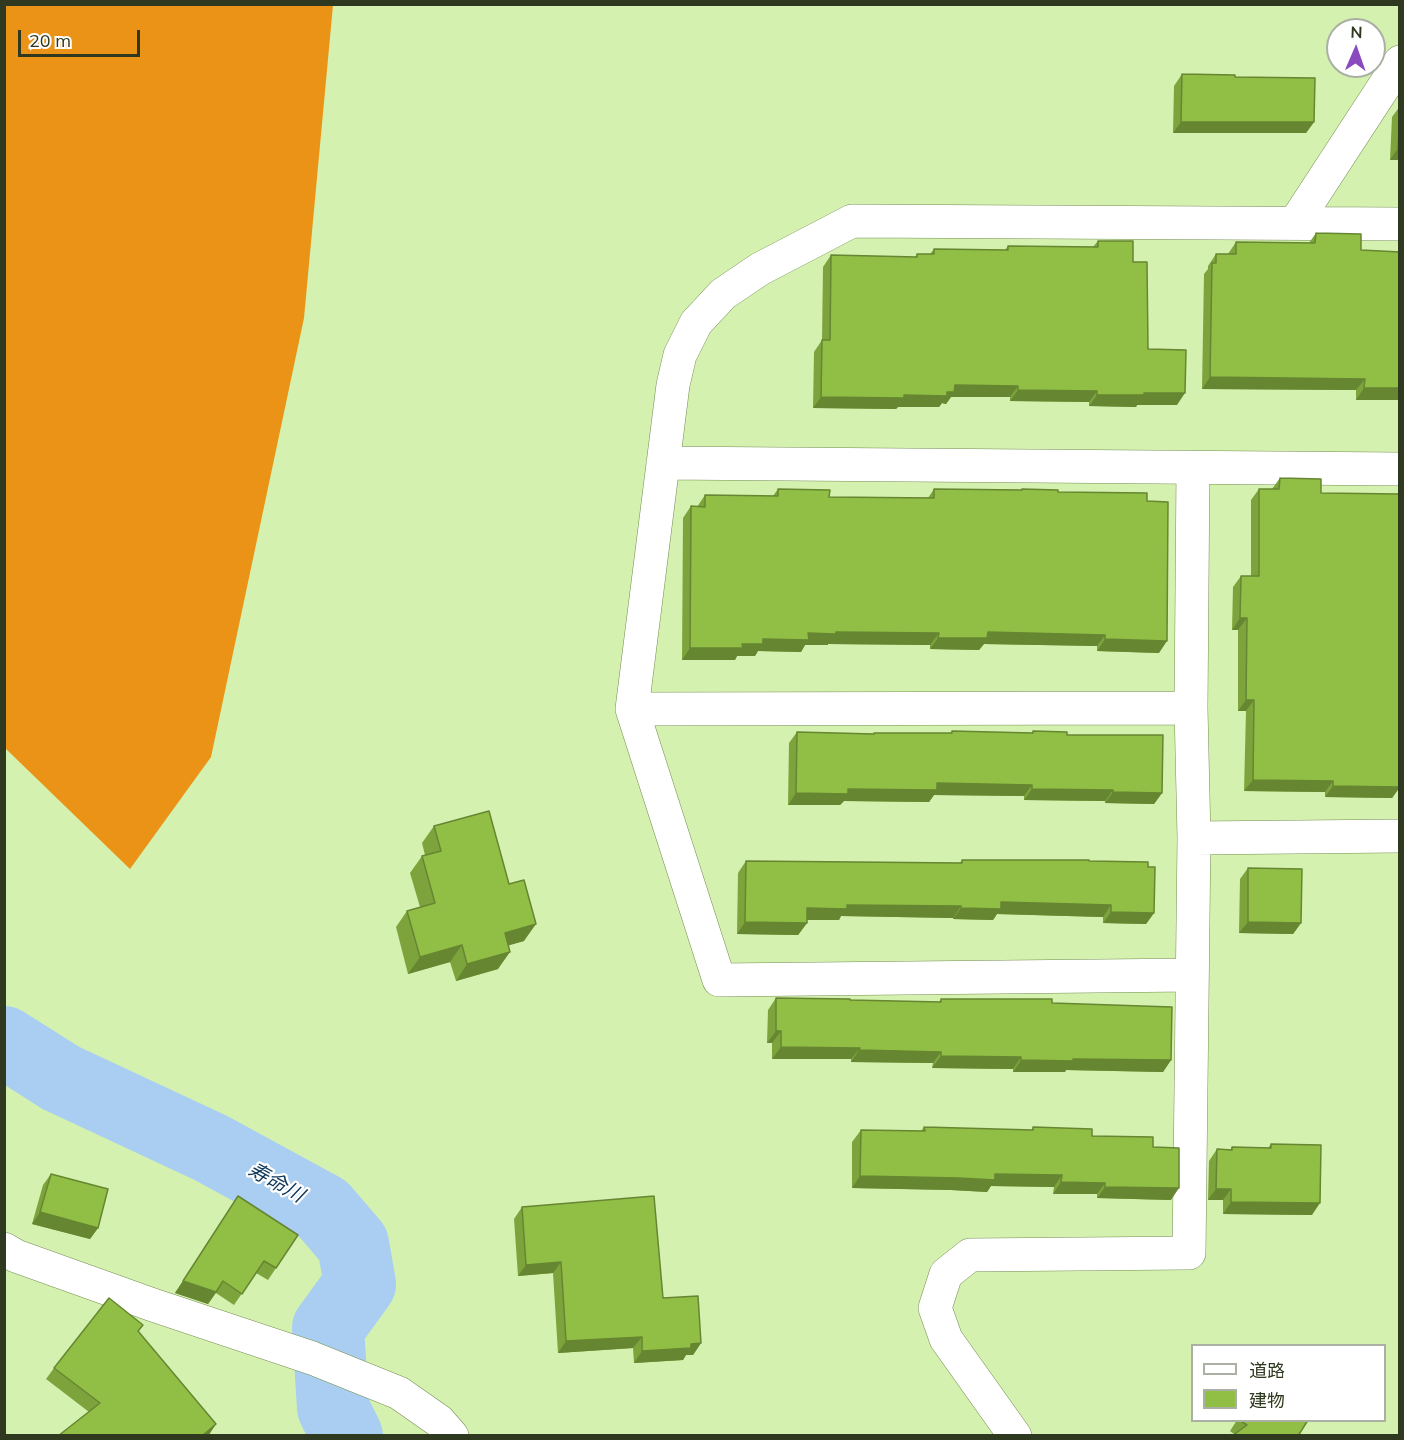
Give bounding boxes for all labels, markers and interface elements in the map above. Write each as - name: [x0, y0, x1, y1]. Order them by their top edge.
- scale bar: [21, 18, 142, 56]
- north arrow: [1326, 18, 1386, 78]
- text: N: [1350, 22, 1363, 42]
- text: 20 m: [29, 29, 71, 52]
- water label: 寿命川: [244, 1158, 308, 1208]
- legend: [1191, 1344, 1386, 1422]
- text: 道路: [1249, 1359, 1285, 1382]
- text: 建物: [1249, 1389, 1285, 1412]

